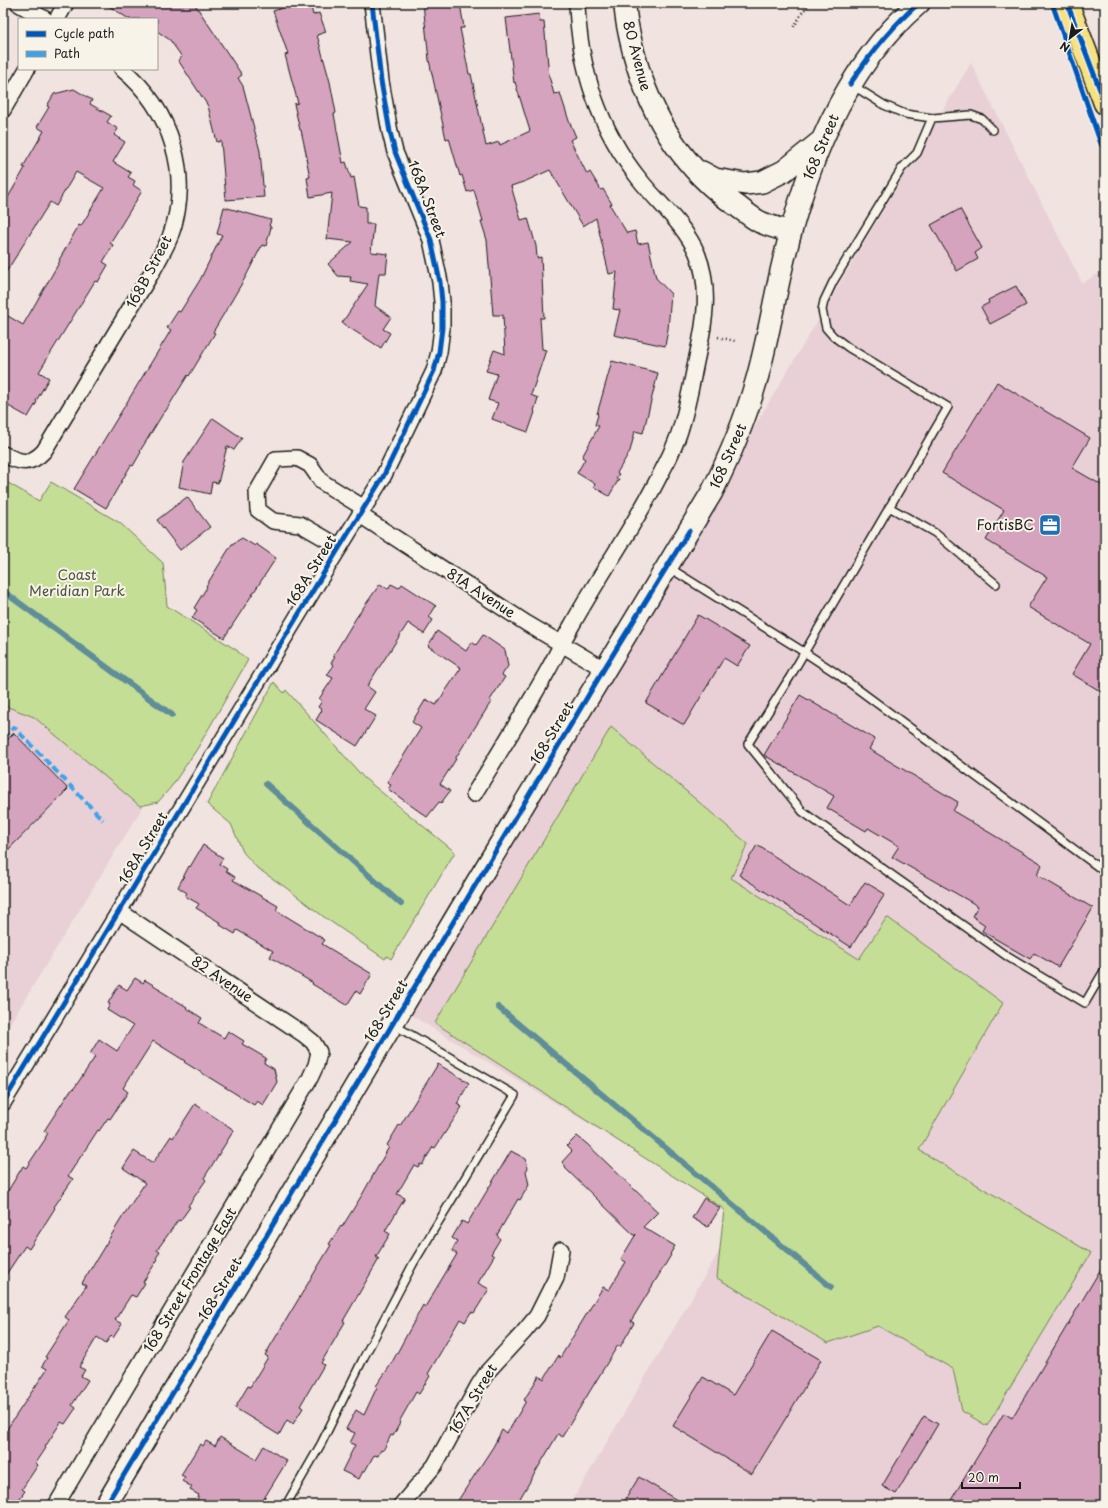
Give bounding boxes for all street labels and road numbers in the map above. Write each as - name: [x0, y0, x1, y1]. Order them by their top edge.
- street label: 80 Avenue: [618, 18, 657, 94]
- street label: 168 Street: [797, 110, 844, 183]
- street label: 168A Street: [403, 157, 452, 241]
- street label: 168B Street: [120, 231, 177, 312]
- street label: 168 Street: [704, 419, 751, 492]
- street label: 168A Street: [280, 530, 341, 611]
- street label: 81A Avenue: [443, 563, 520, 623]
- street label: 168 Street: [525, 697, 579, 768]
- street label: 168A Street: [113, 807, 173, 888]
- street label: 82 Avenue: [187, 950, 257, 1007]
- street label: 168 Street: [359, 975, 413, 1046]
- street label: 168 Street Frontage East: [139, 1203, 241, 1357]
- street label: 168 Street: [195, 1254, 245, 1324]
- street label: 167A Street: [443, 1359, 502, 1438]

